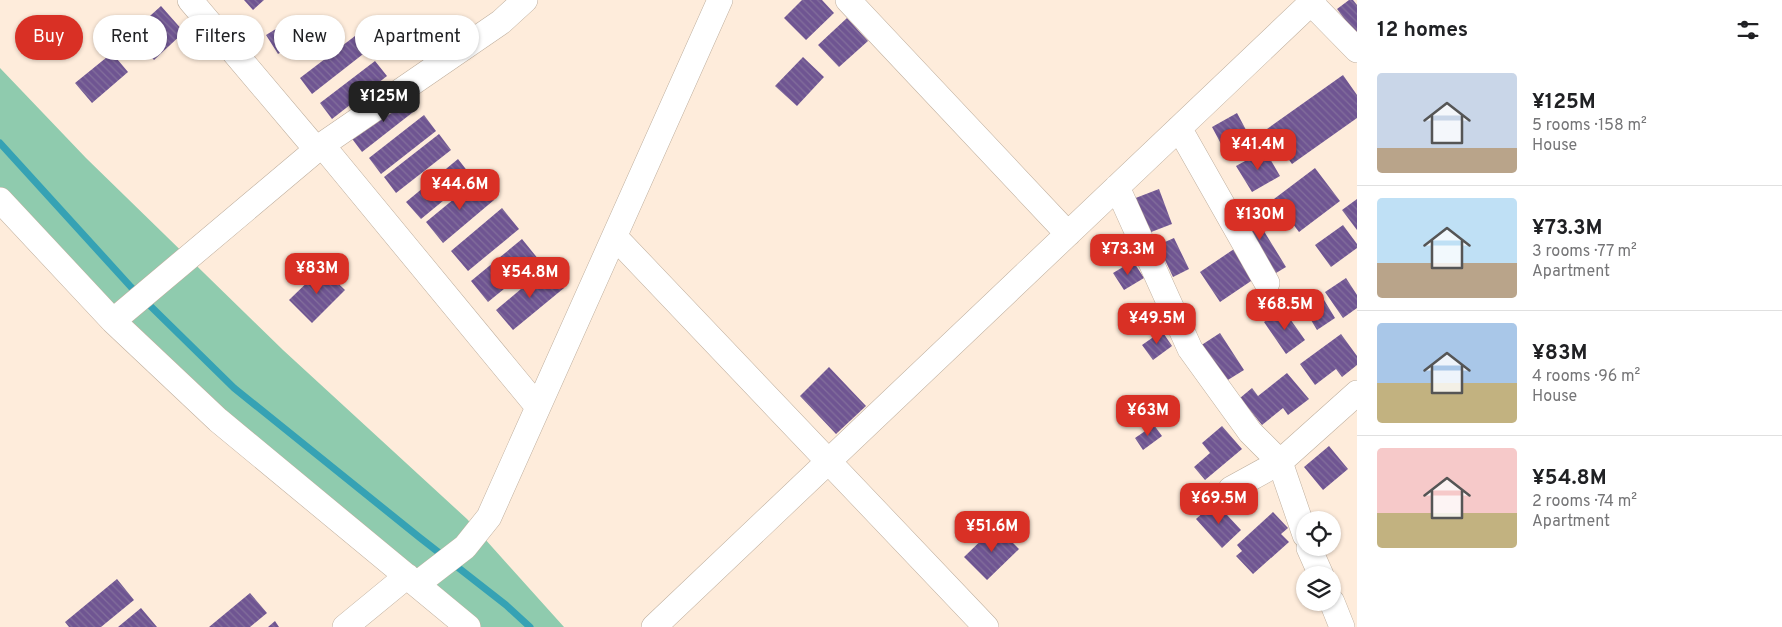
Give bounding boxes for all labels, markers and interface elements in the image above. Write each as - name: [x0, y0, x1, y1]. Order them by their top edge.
- chip: Buy: [15, 15, 83, 60]
- chip: Rent: [93, 15, 167, 60]
- chip: Filters: [177, 15, 264, 60]
- chip: New: [274, 15, 345, 60]
- chip: Apartment: [355, 15, 479, 60]
- icon: filters: [1734, 16, 1762, 44]
- text: 12 homes: [1377, 17, 1468, 44]
- pin: ¥125M: [349, 80, 419, 123]
- text: ¥125M: [360, 87, 408, 107]
- text: ¥125M: [1532, 89, 1596, 116]
- icon: home: [1417, 93, 1477, 153]
- text: 5 rooms · 158 m²: [1532, 116, 1647, 136]
- pin: ¥41.4M: [1217, 128, 1299, 171]
- text: ¥41.4M: [1231, 135, 1285, 155]
- text: House: [1532, 136, 1577, 156]
- pin: ¥44.6M: [419, 168, 501, 211]
- text: ¥44.6M: [432, 175, 488, 195]
- pin: ¥130M: [1225, 198, 1295, 241]
- text: ¥130M: [1236, 205, 1284, 225]
- text: ¥73.3M: [1532, 215, 1602, 242]
- icon: home: [1417, 218, 1477, 278]
- pin: ¥73.3M: [1087, 234, 1169, 276]
- text: ¥73.3M: [1101, 240, 1155, 260]
- text: 3 rooms · 77 m²: [1532, 242, 1637, 262]
- pin: ¥83M: [287, 252, 347, 295]
- pin: ¥54.8M: [489, 256, 571, 299]
- text: ¥83M: [296, 259, 338, 279]
- text: Apartment: [1532, 262, 1610, 282]
- text: ¥54.8M: [502, 263, 558, 283]
- pin: ¥68.5M: [1244, 288, 1326, 331]
- text: ¥68.5M: [1257, 295, 1313, 315]
- pin: ¥49.5M: [1116, 302, 1198, 345]
- text: ¥49.5M: [1129, 309, 1185, 329]
- text: ¥83M: [1532, 340, 1587, 367]
- icon: home: [1417, 343, 1477, 403]
- text: 4 rooms · 96 m²: [1532, 367, 1640, 387]
- text: House: [1532, 387, 1577, 407]
- pin: ¥63M: [1118, 394, 1178, 437]
- text: ¥63M: [1127, 401, 1169, 421]
- text: ¥54.8M: [1532, 465, 1607, 492]
- icon: home: [1417, 468, 1477, 528]
- pin: ¥69.5M: [1178, 482, 1260, 525]
- text: ¥69.5M: [1191, 489, 1247, 509]
- text: 2 rooms · 74 m²: [1532, 492, 1637, 512]
- pin: ¥51.6M: [951, 510, 1033, 553]
- map controls: [1296, 511, 1341, 611]
- button: locate: [1296, 511, 1341, 556]
- text: Apartment: [1532, 512, 1610, 532]
- text: ¥51.6M: [966, 517, 1018, 537]
- button: layers: [1296, 566, 1341, 611]

